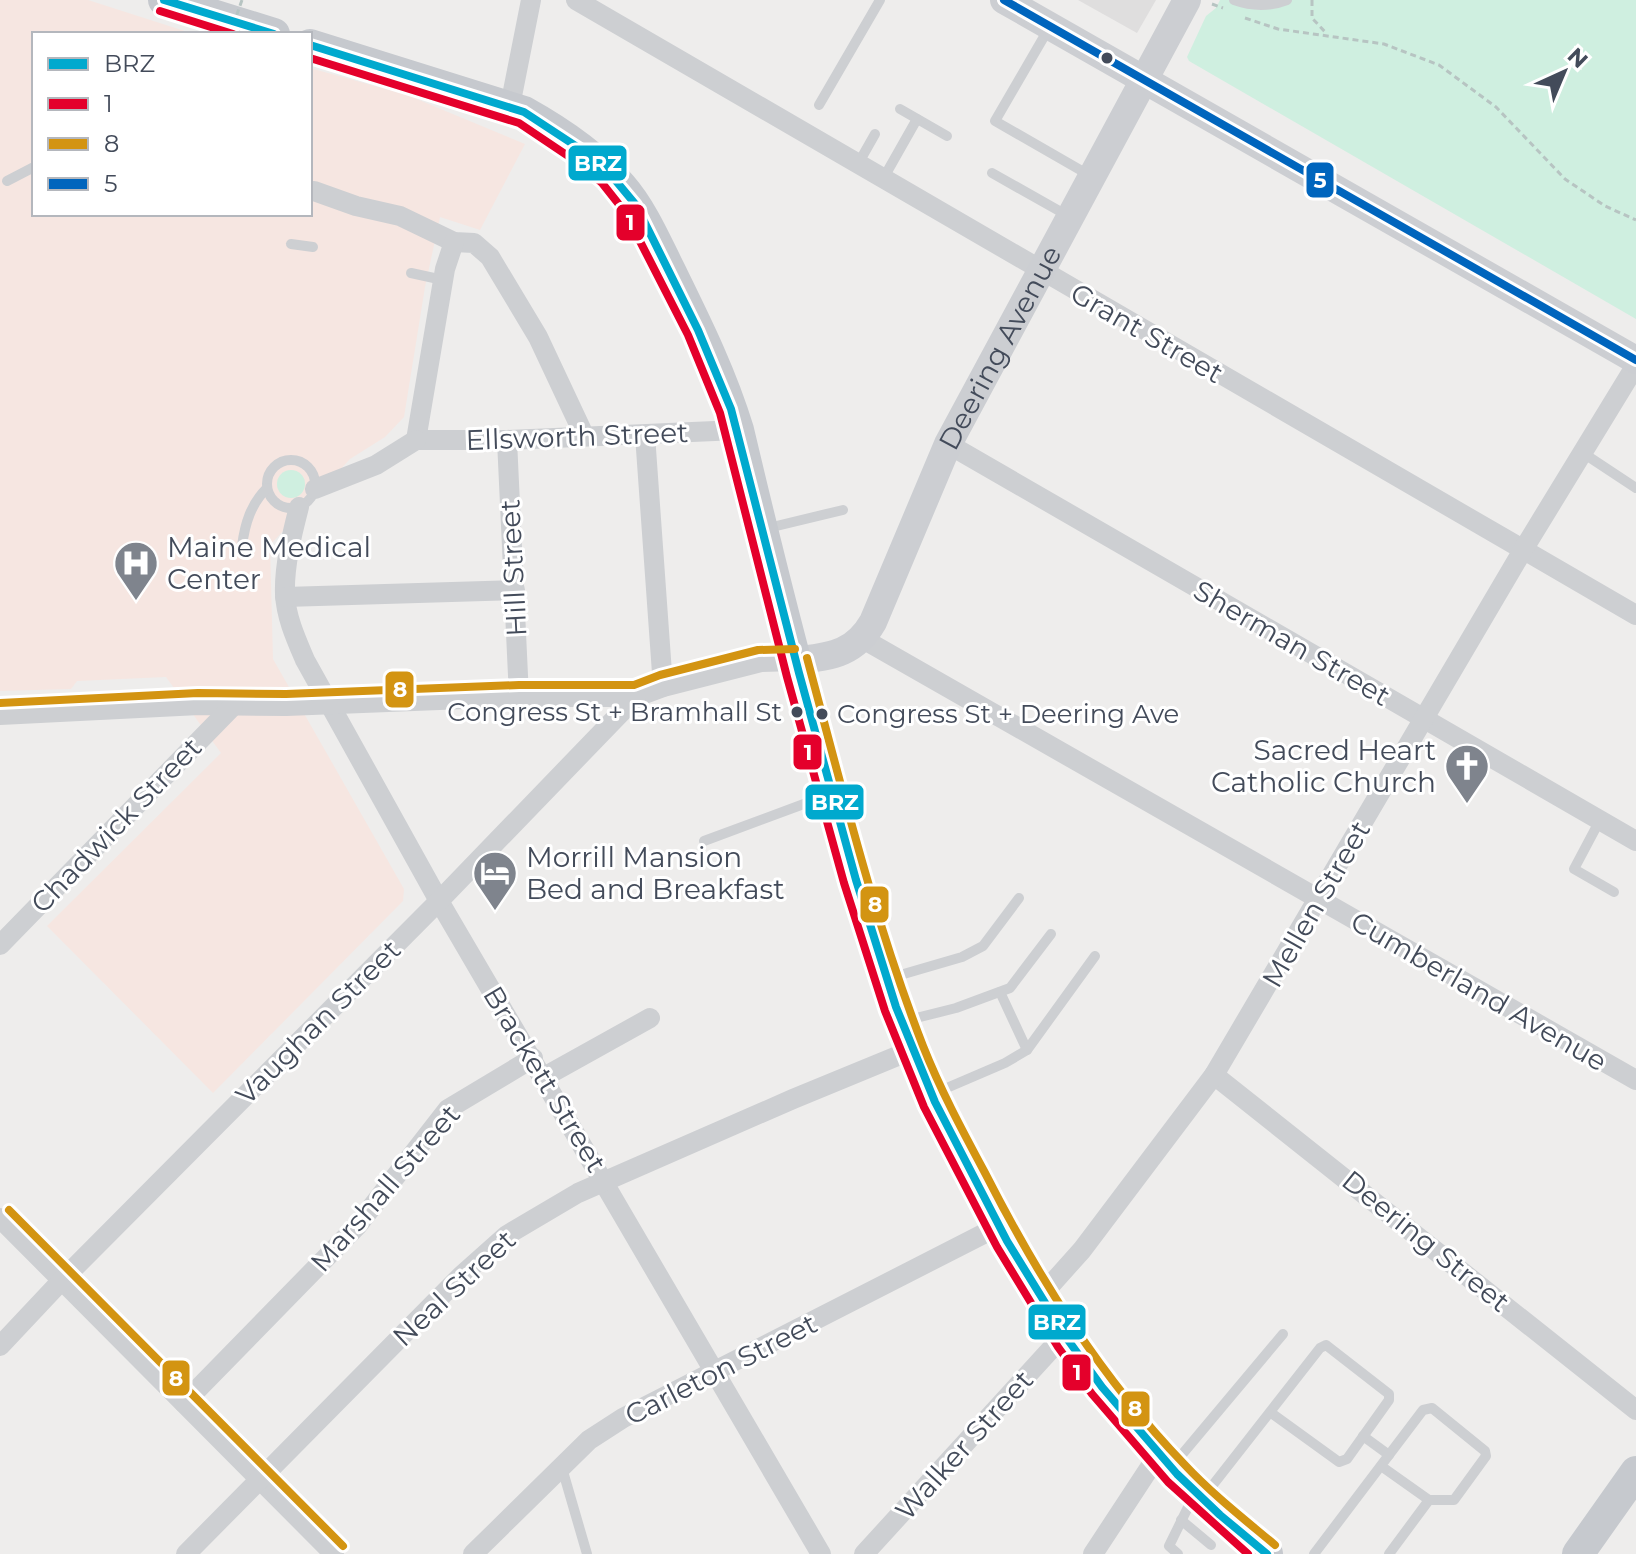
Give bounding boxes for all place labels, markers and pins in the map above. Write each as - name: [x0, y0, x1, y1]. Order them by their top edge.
- unlabelled marker: [1099, 50, 1115, 66]
- place label: Maine Medical Center: [167, 530, 371, 596]
- hospital icon: Maine Medical Center: [112, 539, 160, 602]
- place label: Congress St + Bramhall St: [447, 696, 782, 728]
- place label: Congress St + Deering Ave: [837, 698, 1179, 730]
- marker: Congress St + Bramhall St: [789, 704, 805, 720]
- marker: Congress St + Deering Ave: [814, 706, 830, 722]
- place label: Sacred Heart Catholic Church: [1211, 733, 1436, 799]
- church icon: Sacred Heart Catholic Church: [1443, 742, 1491, 805]
- place label: Morrill Mansion Bed and Breakfast: [526, 840, 785, 906]
- hotel icon: Morrill Mansion Bed and Breakfast: [471, 849, 519, 912]

